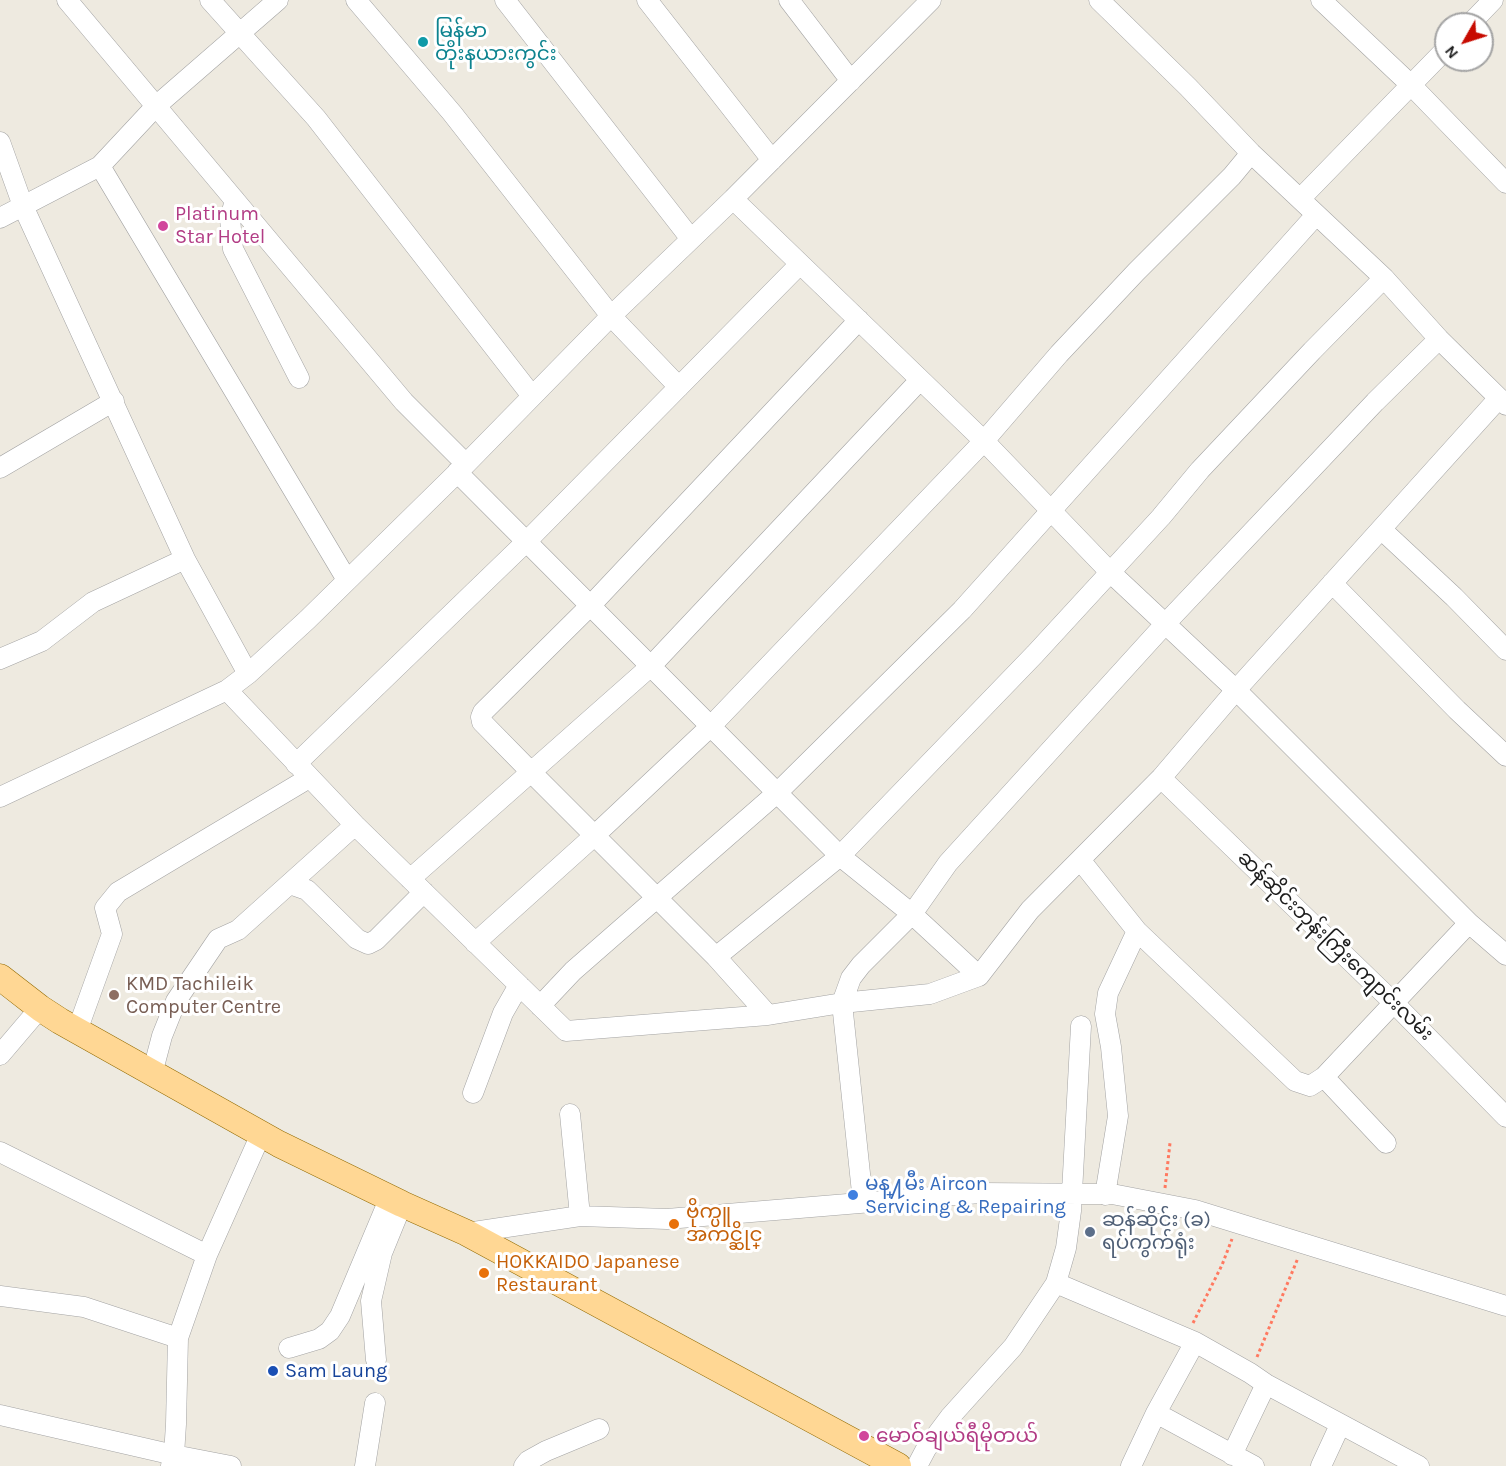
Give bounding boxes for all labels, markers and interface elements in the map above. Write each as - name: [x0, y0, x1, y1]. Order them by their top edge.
- north arrow: [1434, 12, 1494, 72]
- place label: မြန်မာ တိုးနယားကွင်း: [435, 19, 557, 66]
- marker: မြန်မာ တိုးနယားကွင်း: [416, 35, 430, 49]
- text: N: [1440, 42, 1462, 63]
- place label: Platinum Star Hotel: [175, 202, 265, 249]
- marker: Platinum Star Hotel: [156, 219, 170, 233]
- street label: ဆန်ဆိုင်းဘုန်းကြီးကျောင်းလမ်း: [1232, 846, 1438, 1046]
- place label: KMD Tachileik Computer Centre: [126, 972, 281, 1019]
- marker: KMD Tachileik Computer Centre: [107, 988, 121, 1002]
- place label: မန္႔မီး Aircon Servicing & Repairing: [865, 1172, 1066, 1219]
- marker: မန္႔မီး Aircon Servicing & Repairing: [846, 1188, 860, 1202]
- place label: ဗိုက္ပူ အကင္ဆိုင္: [686, 1200, 763, 1247]
- place label: ဆန်ဆိုင်း (ခ) ရပ်ကွက်ရုံး: [1102, 1208, 1211, 1255]
- marker: ဗိုက္ပူ အကင္ဆိုင္: [667, 1217, 681, 1231]
- marker: ဆန်ဆိုင်း (ခ) ရပ်ကွက်ရုံး: [1083, 1225, 1097, 1239]
- place label: HOKKAIDO Japanese Restaurant: [496, 1250, 679, 1297]
- marker: HOKKAIDO Japanese Restaurant: [477, 1266, 491, 1280]
- place label: Sam Laung: [285, 1359, 387, 1383]
- marker: Sam Laung: [266, 1364, 280, 1378]
- place label: မောဝ်ချယ်ရီမိုတယ်: [876, 1424, 1038, 1448]
- marker: မောဝ်ချယ်ရီမိုတယ်: [857, 1429, 871, 1443]

